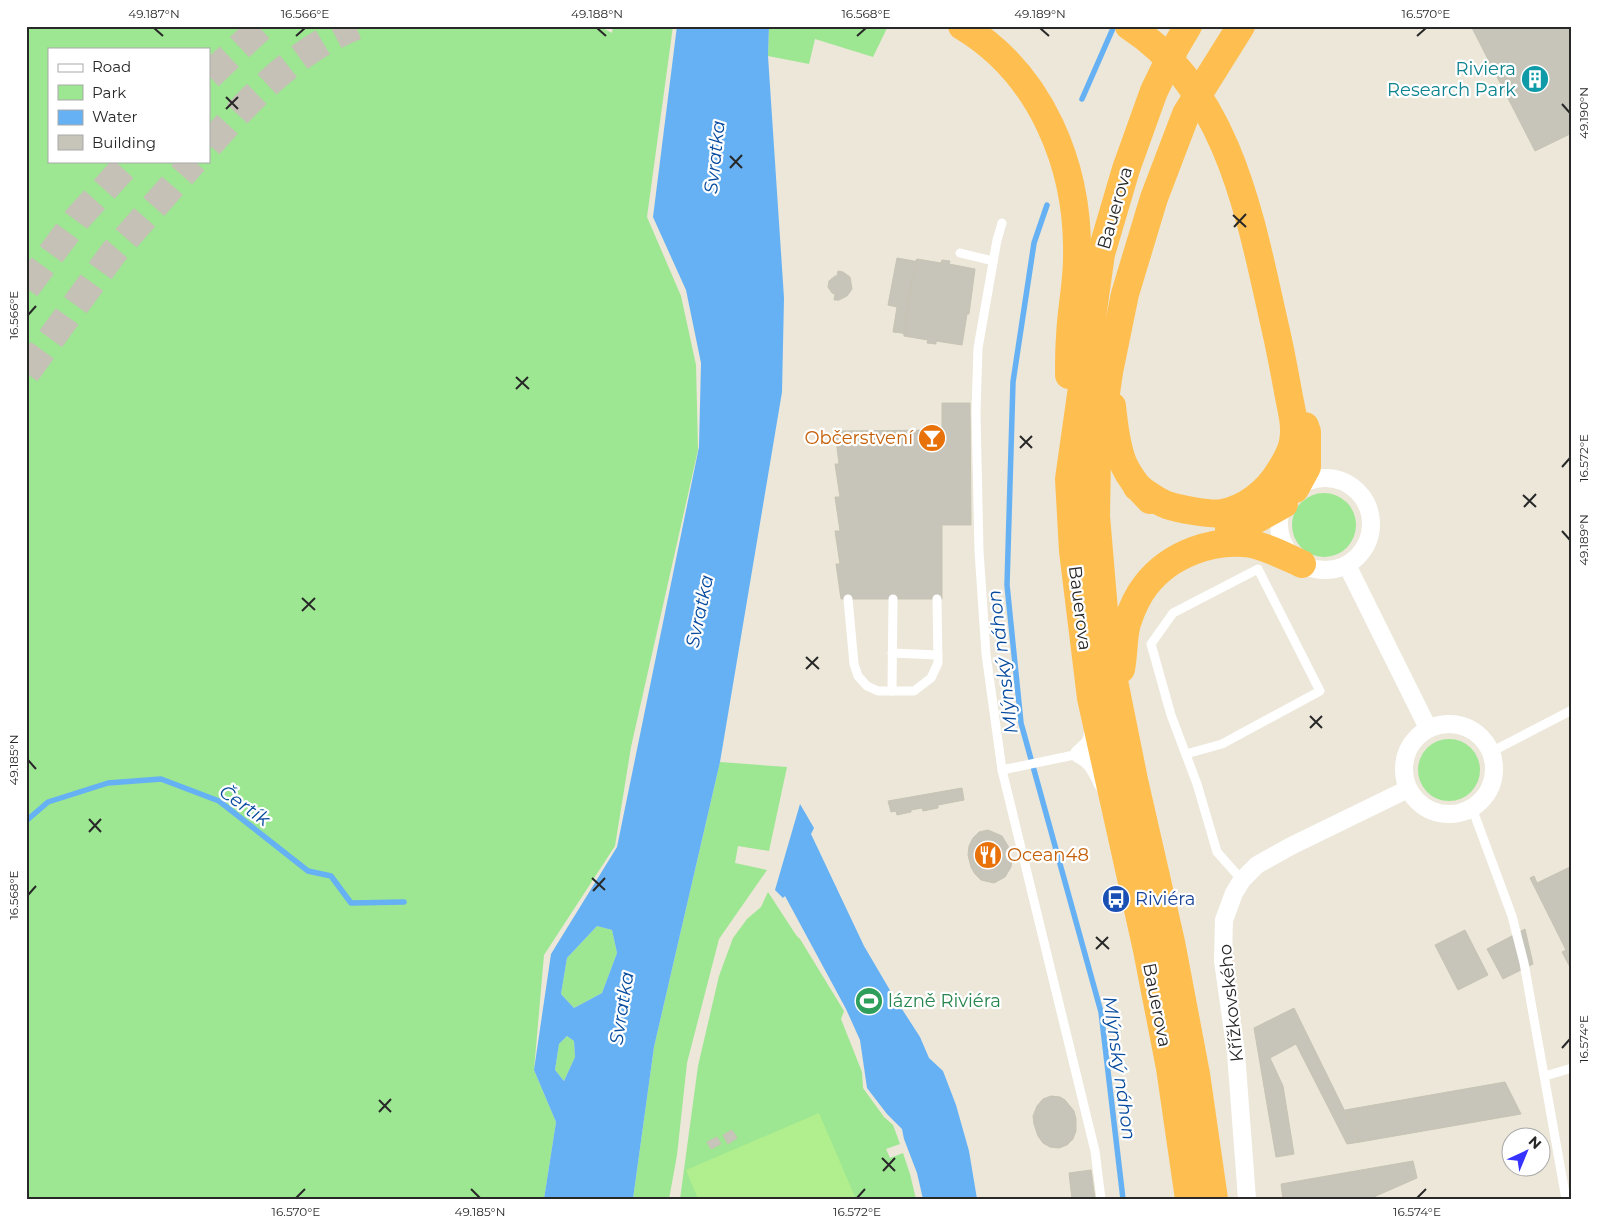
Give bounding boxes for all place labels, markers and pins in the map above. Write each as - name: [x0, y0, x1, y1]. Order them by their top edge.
- place label: Riviera Research Park: [1387, 58, 1516, 101]
- building icon: Riviera Research Park: [1520, 64, 1550, 94]
- bar icon: Občerstvení: [917, 423, 947, 453]
- place label: Občerstvení: [804, 427, 914, 449]
- restaurant icon: Ocean48: [973, 840, 1003, 870]
- place label: Ocean48: [1007, 844, 1089, 866]
- bus stop icon: Riviéra: [1101, 884, 1131, 914]
- place label: Riviéra: [1135, 888, 1195, 910]
- sports icon: lázně Riviéra: [854, 986, 884, 1016]
- place label: lázně Riviéra: [888, 990, 1001, 1012]

